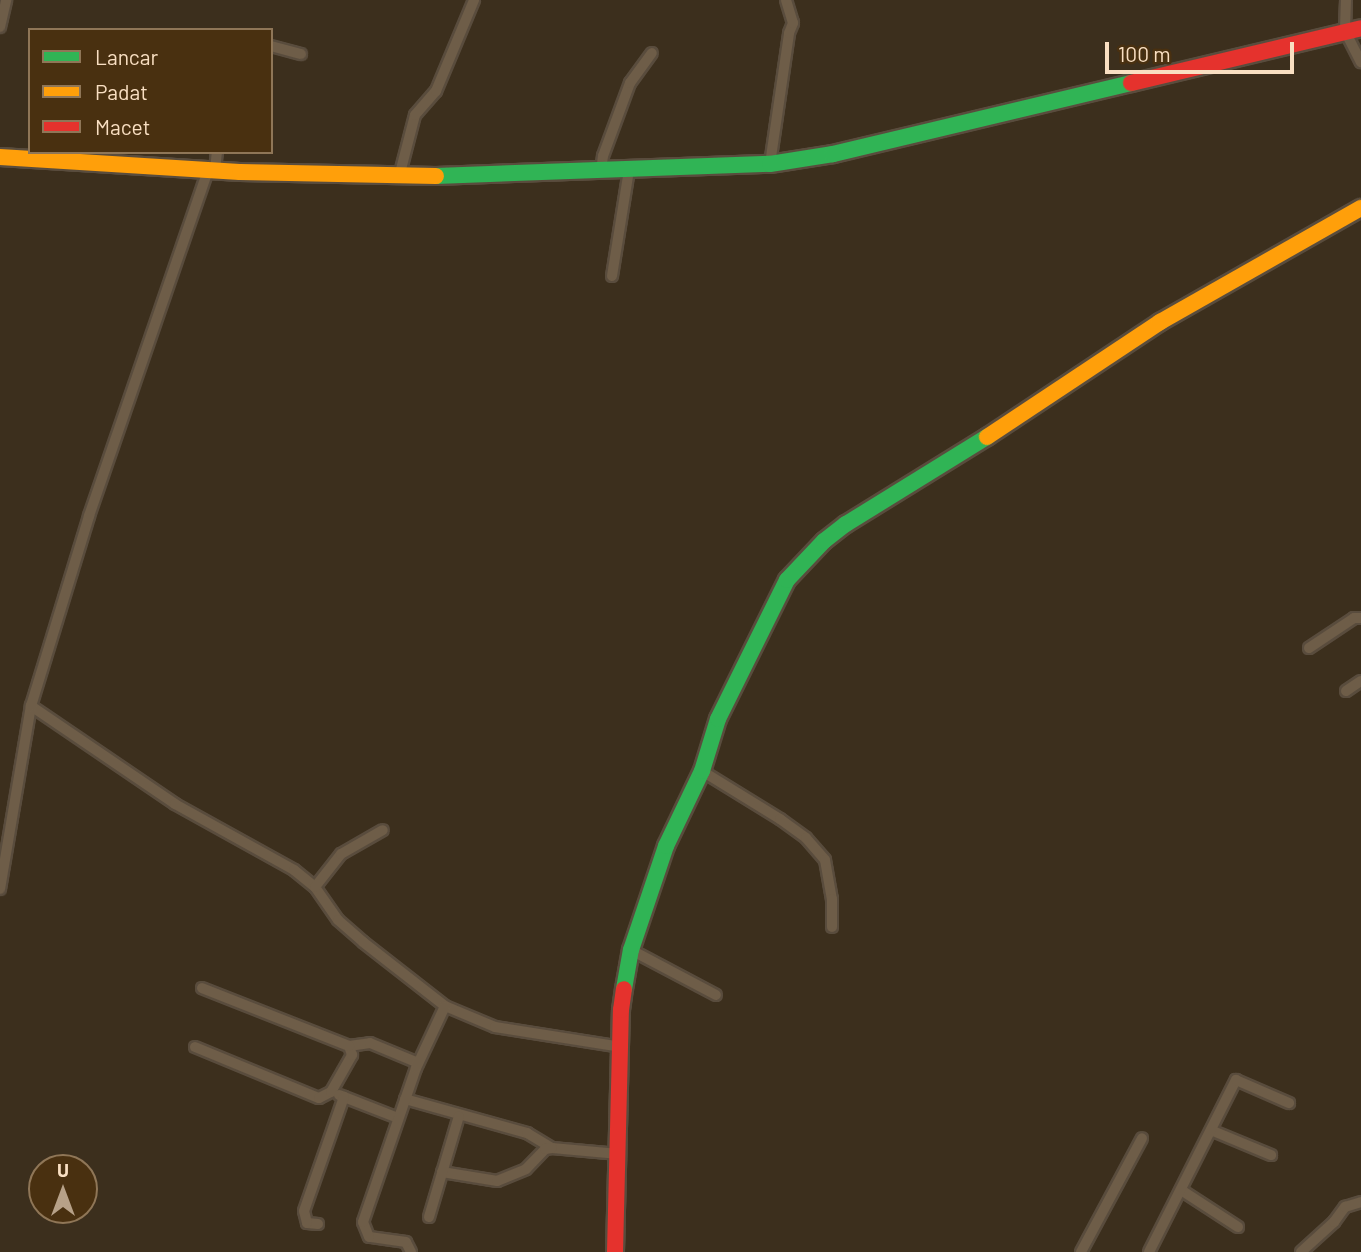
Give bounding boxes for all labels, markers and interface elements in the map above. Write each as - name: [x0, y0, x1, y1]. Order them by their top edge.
- legend: [28, 28, 273, 154]
- scale bar: [1109, 28, 1298, 72]
- text: 100 m: [1118, 41, 1171, 66]
- text: Lancar: [95, 44, 158, 69]
- text: Padat: [95, 79, 148, 104]
- text: Macet: [95, 114, 150, 139]
- north arrow: [28, 1154, 98, 1224]
- text: U: [57, 1158, 69, 1181]

